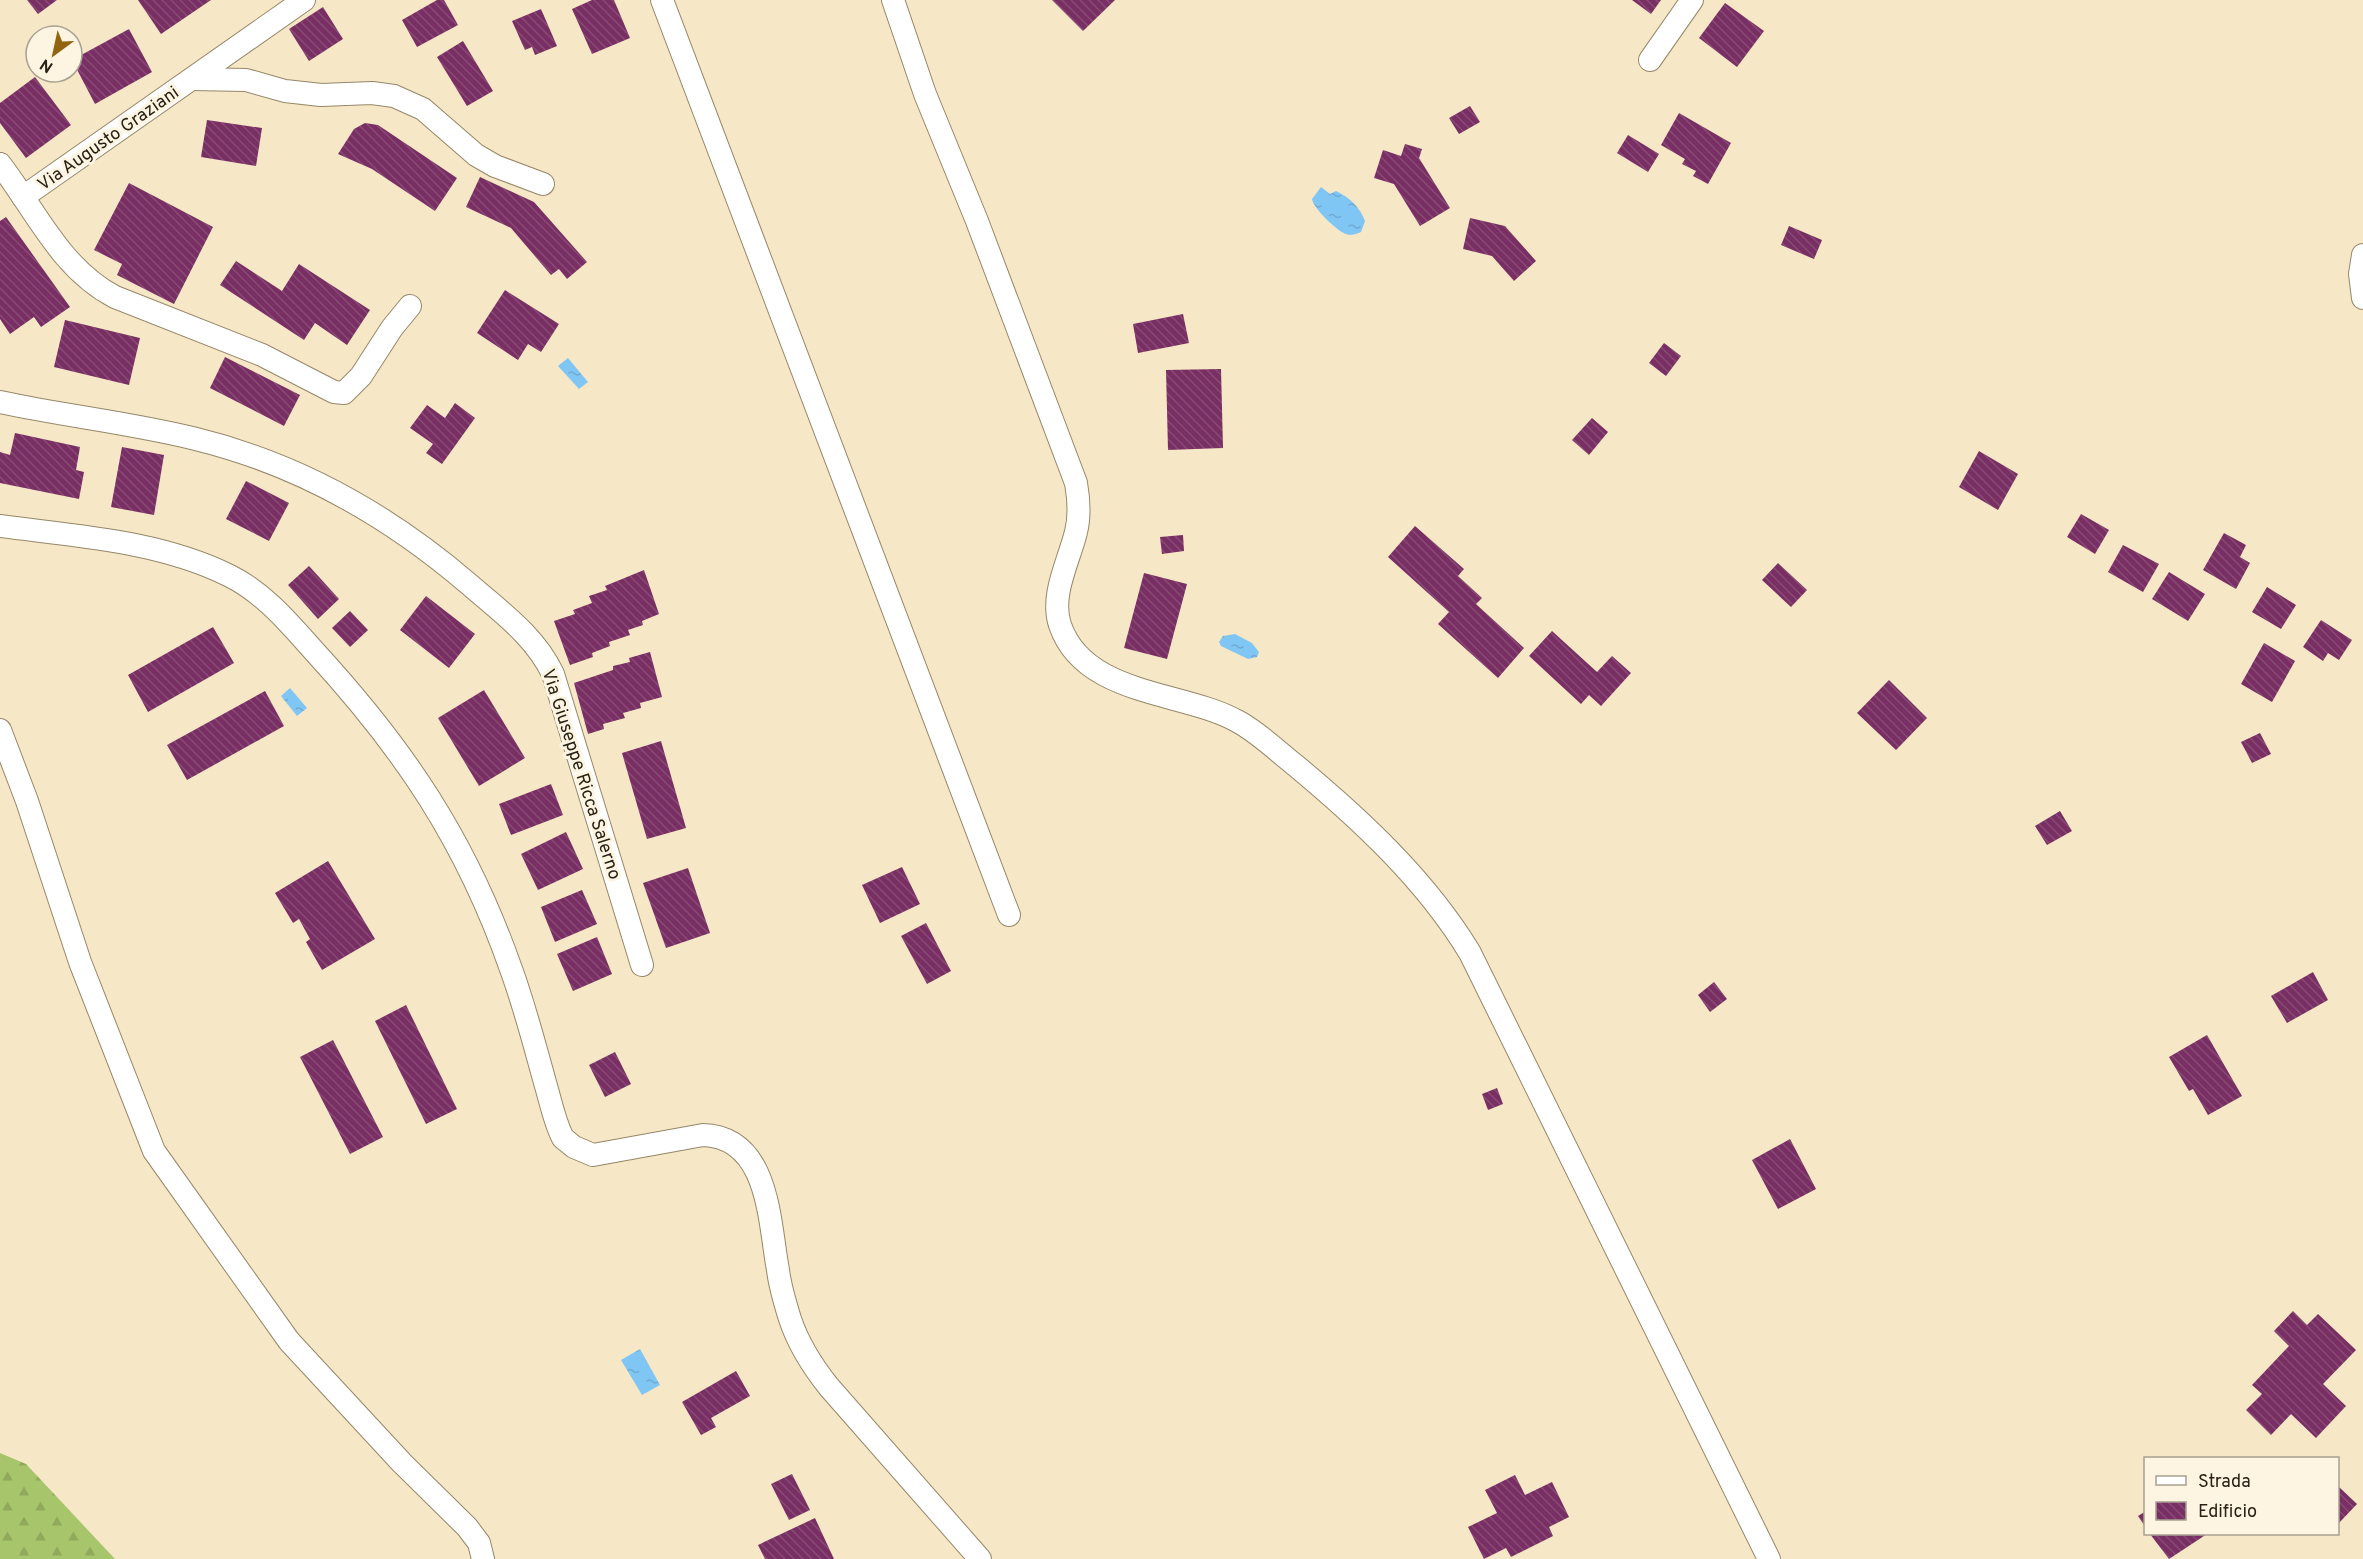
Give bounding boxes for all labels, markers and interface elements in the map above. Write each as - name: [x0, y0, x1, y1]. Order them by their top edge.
- north arrow: [24, 24, 84, 84]
- text: N: [37, 53, 57, 76]
- street label: Via Augusto Graziani: [34, 82, 184, 197]
- street label: Via Giuseppe Ricca Salerno: [536, 666, 626, 883]
- legend: [2144, 1457, 2339, 1535]
- text: Strada: [2198, 1471, 2251, 1494]
- text: Edificio: [2198, 1501, 2257, 1524]

